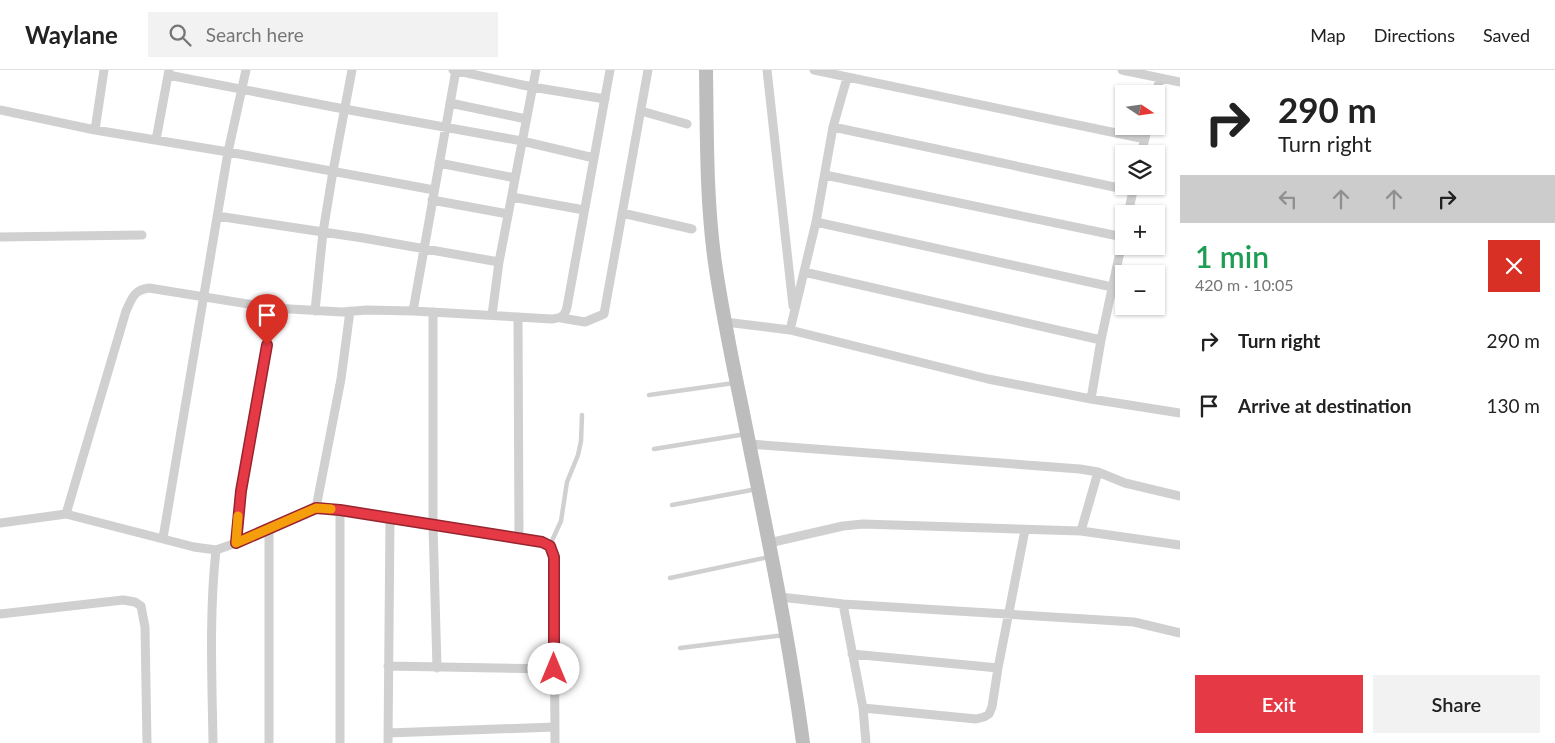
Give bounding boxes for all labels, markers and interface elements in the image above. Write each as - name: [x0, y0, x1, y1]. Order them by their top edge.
- search box: [148, 12, 498, 57]
- text: Waylane: [25, 20, 118, 49]
- icon: search: [166, 21, 194, 49]
- text: Search here: [206, 23, 304, 46]
- text: Map: [1310, 24, 1346, 46]
- text: Directions: [1374, 24, 1455, 46]
- text: Saved: [1483, 24, 1530, 46]
- north arrow: [1115, 85, 1165, 135]
- map controls: [1115, 85, 1165, 315]
- text: 290 m: [1278, 88, 1377, 130]
- icon: right: [1195, 90, 1260, 155]
- text: Turn right: [1278, 130, 1372, 157]
- button: layers: [1115, 145, 1165, 195]
- icon: left: [1274, 185, 1302, 213]
- icon: ahead: [1327, 185, 1355, 213]
- icon: ahead: [1380, 185, 1408, 213]
- icon: right: [1433, 185, 1461, 213]
- button: +: [1115, 205, 1165, 255]
- text: 1 min: [1195, 238, 1269, 274]
- button: close: [1488, 240, 1540, 292]
- button: −: [1115, 265, 1165, 315]
- text: 420 m · 10:05: [1195, 275, 1294, 294]
- pin: [246, 294, 288, 345]
- icon: arrive: [253, 301, 281, 329]
- icon: right: [1195, 327, 1223, 355]
- text: Turn right: [1238, 329, 1320, 352]
- text: 290 m: [1486, 329, 1540, 352]
- icon: arrive: [1195, 392, 1223, 420]
- text: Arrive at destination: [1238, 394, 1411, 417]
- text: 130 m: [1486, 394, 1540, 417]
- position arrow: [527, 642, 579, 694]
- button: Exit: [1195, 675, 1363, 733]
- button: Share: [1373, 675, 1540, 733]

